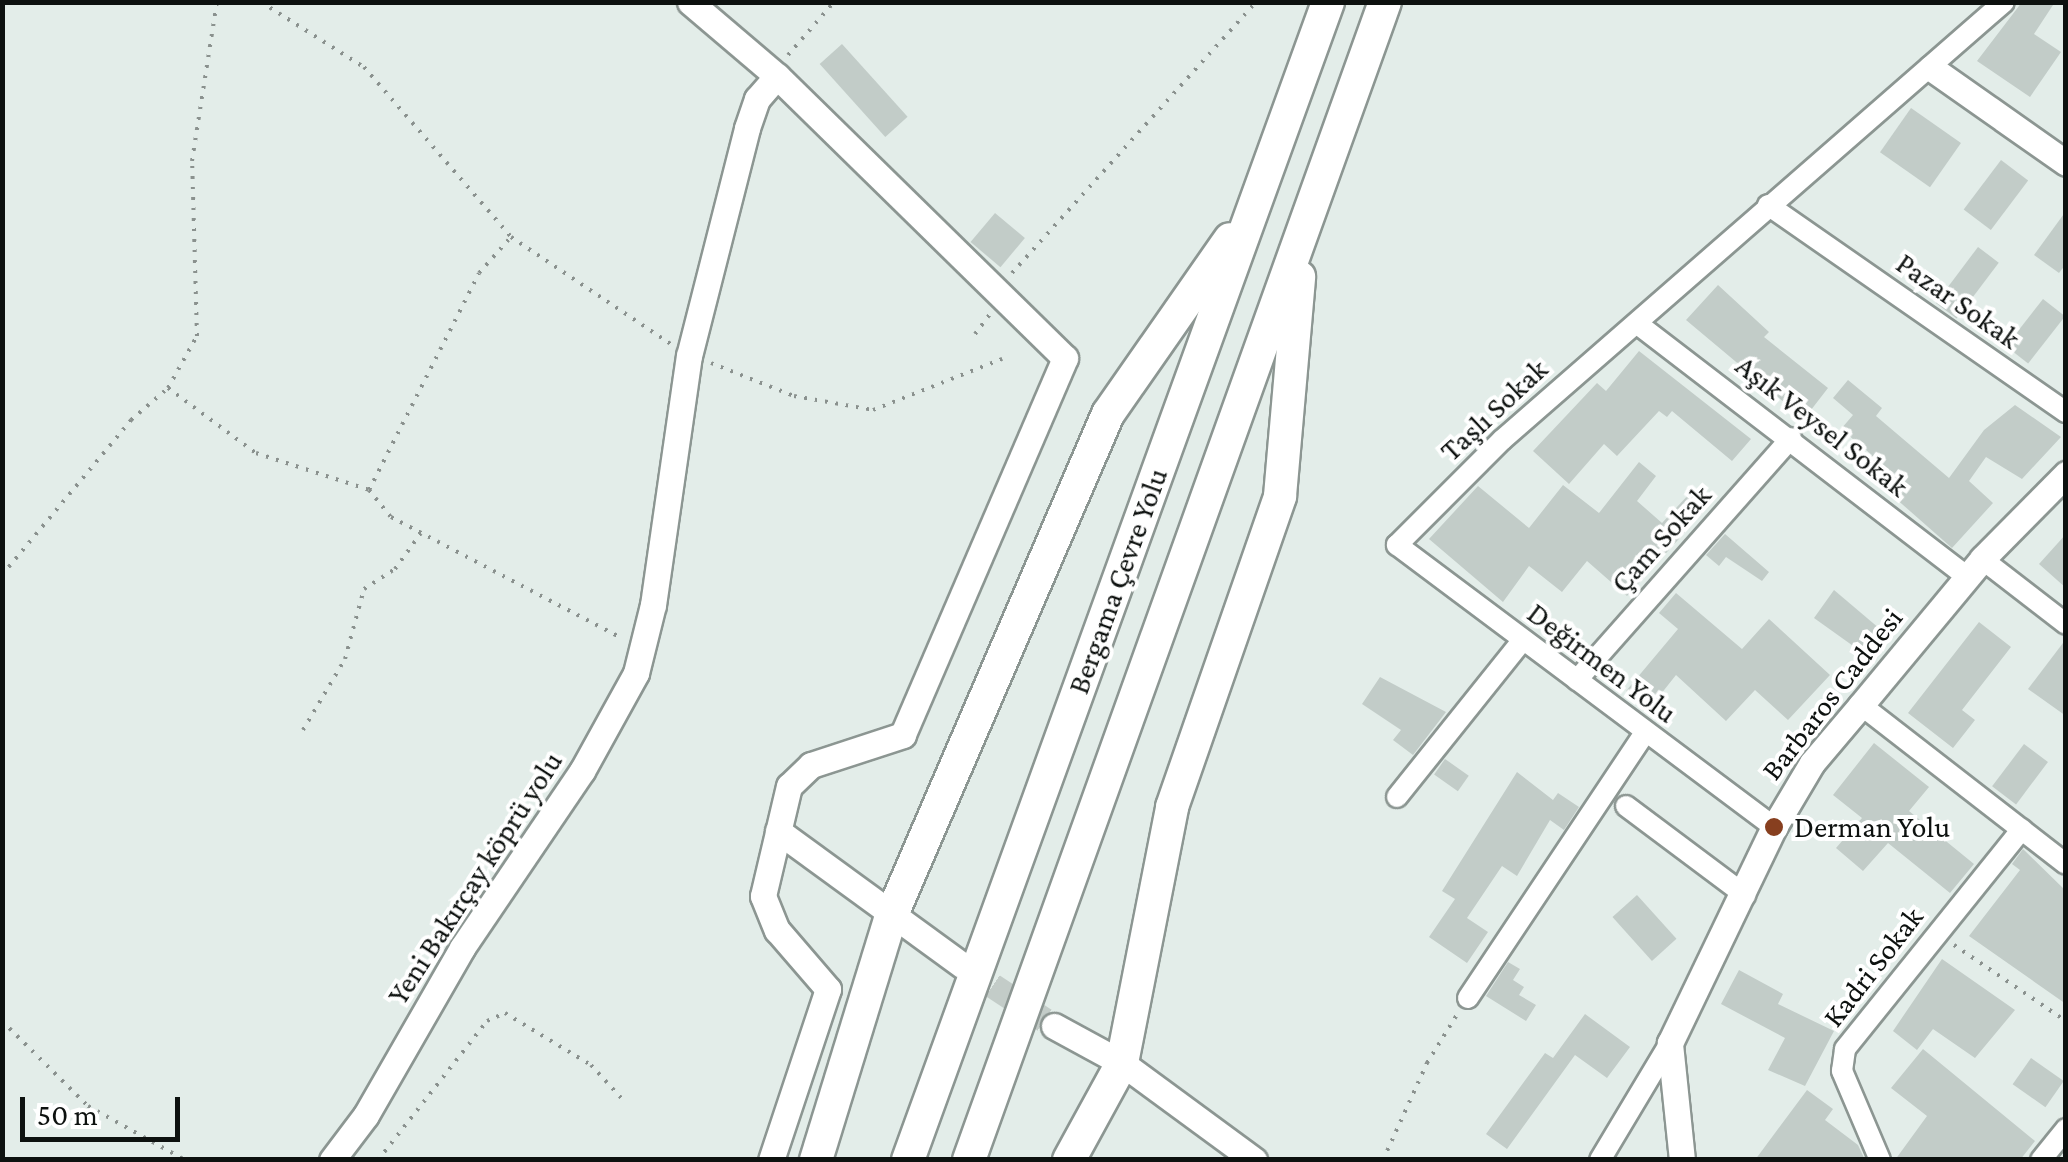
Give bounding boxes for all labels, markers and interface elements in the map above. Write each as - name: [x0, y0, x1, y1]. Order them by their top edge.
- street label: Pazar Sokak: [1889, 245, 2027, 357]
- street label: Aşık Veysel Sokak: [1729, 347, 1915, 505]
- street label: Taşlı Sokak: [1433, 351, 1555, 469]
- street label: Bergama Çevre Yolu: [1060, 463, 1176, 699]
- street label: Çam Sokak: [1603, 478, 1719, 600]
- street label: Değirmen Yolu: [1520, 595, 1684, 731]
- street label: Barbaros Caddesi: [1754, 601, 1910, 787]
- street label: Yeni Bakırçay köprü yolu: [380, 745, 570, 1011]
- place label: Derman Yolu: [1794, 809, 1950, 845]
- marker: Derman Yolu: [1763, 816, 1785, 838]
- street label: Kadri Sokak: [1815, 900, 1931, 1034]
- scale bar: [25, 1077, 185, 1139]
- text: 50 m: [37, 1098, 98, 1131]

